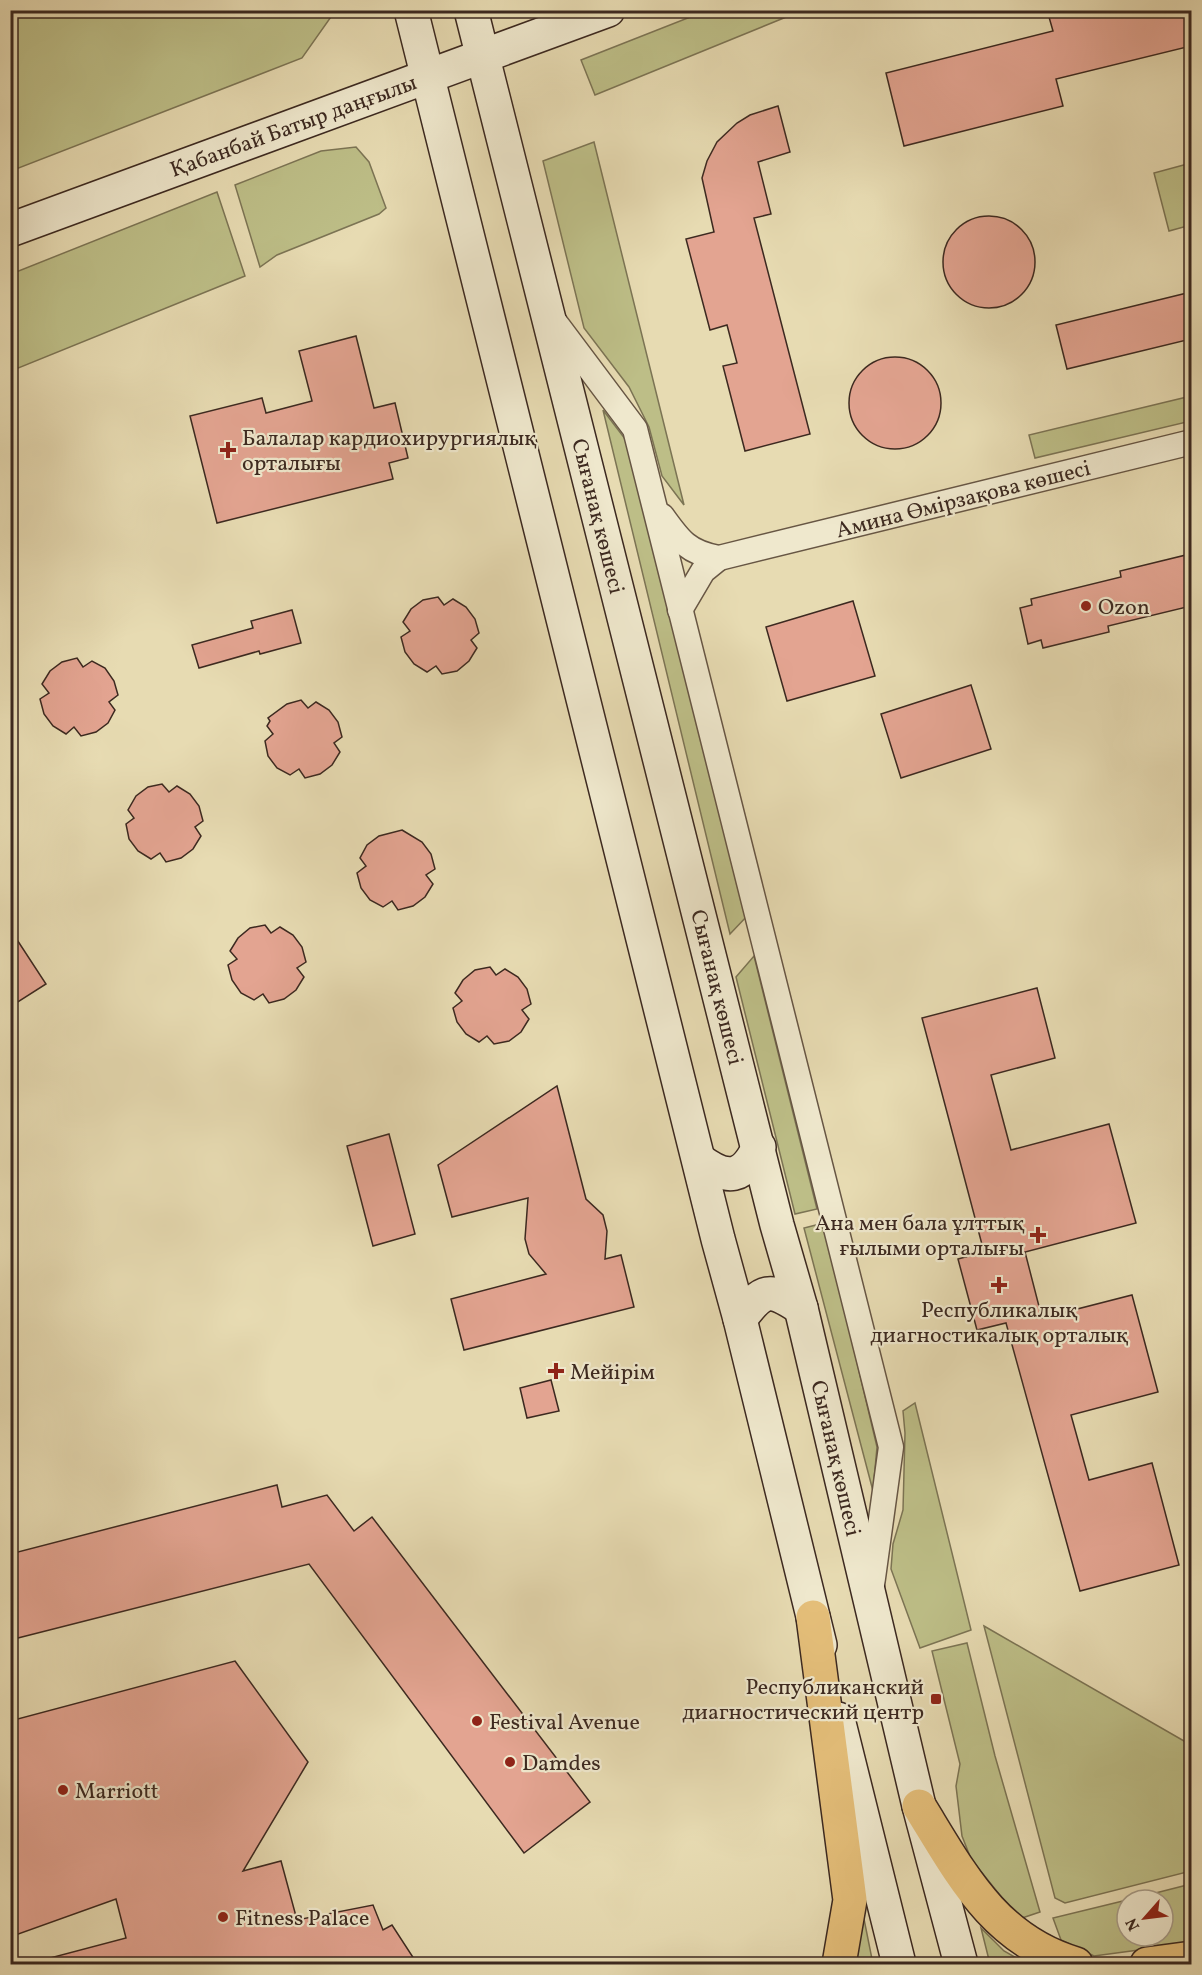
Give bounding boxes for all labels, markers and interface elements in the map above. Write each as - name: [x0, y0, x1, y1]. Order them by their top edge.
- street label: Қабанбай Батыр даңғылы: [166, 68, 422, 186]
- place label: Балалар кардиохирургиялық орталығы: [242, 424, 537, 480]
- street label: Сығанақ көшесі: [562, 436, 631, 598]
- marker: Балалар кардиохирургиялық орталығы: [219, 441, 237, 459]
- street label: Амина Өмірзақова көшесі: [833, 454, 1094, 547]
- place label: Ozon: [1098, 593, 1150, 624]
- marker: Ozon: [1079, 599, 1093, 613]
- street label: Сығанақ көшесі: [681, 907, 750, 1069]
- place label: Ана мен бала ұлттық ғылыми орталығы: [815, 1209, 1025, 1265]
- marker: Ана мен бала ұлттық ғылыми орталығы: [1029, 1226, 1047, 1244]
- marker: Республикалық диагностикалық орталық: [990, 1276, 1008, 1294]
- place label: Республикалық диагностикалық орталық: [870, 1296, 1129, 1352]
- place label: Мейірім: [570, 1358, 655, 1389]
- marker: Мейірім: [547, 1362, 565, 1380]
- street label: Сығанақ көшесі: [802, 1378, 868, 1540]
- place label: Республиканский диагностический центр: [682, 1673, 924, 1729]
- marker: Республиканский диагностический центр: [929, 1692, 943, 1706]
- place label: Festival Avenue: [489, 1708, 640, 1739]
- marker: Festival Avenue: [470, 1714, 484, 1728]
- place label: Damdes: [522, 1749, 601, 1780]
- marker: Damdes: [503, 1755, 517, 1769]
- place label: Marriott: [75, 1777, 159, 1808]
- marker: Marriott: [56, 1783, 70, 1797]
- north arrow: [1115, 1888, 1175, 1948]
- place label: Fitness Palace: [235, 1904, 369, 1935]
- marker: Fitness Palace: [216, 1910, 230, 1924]
- text: N: [1121, 1913, 1146, 1934]

